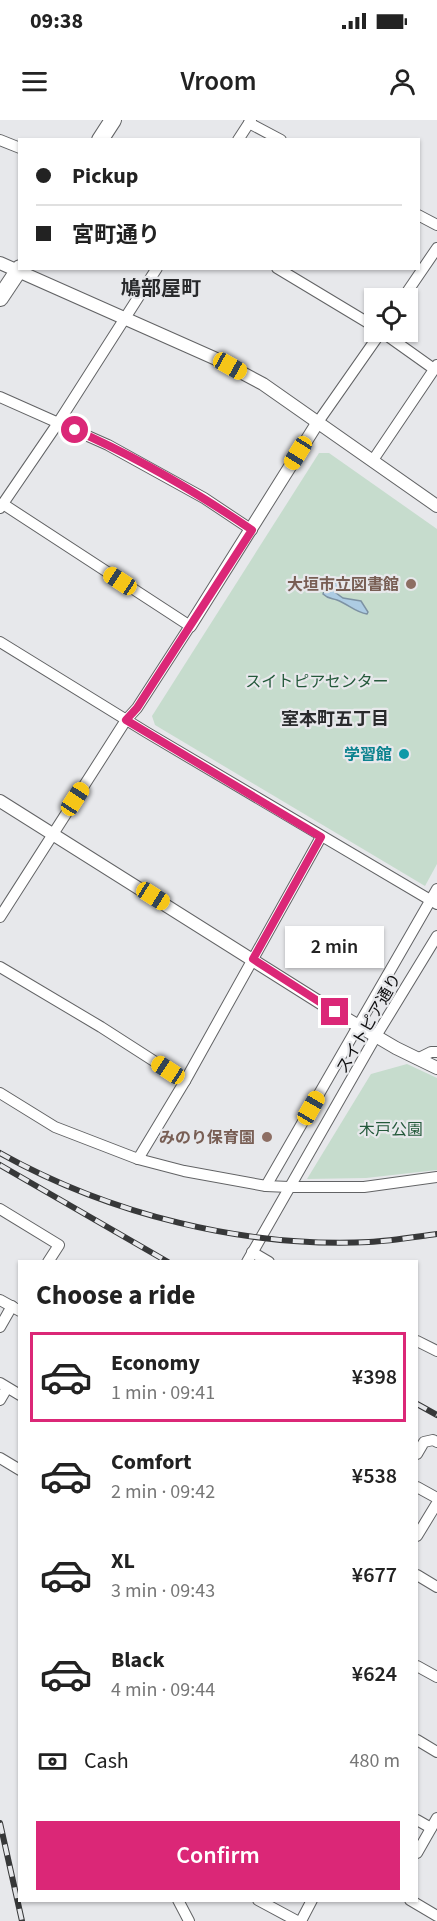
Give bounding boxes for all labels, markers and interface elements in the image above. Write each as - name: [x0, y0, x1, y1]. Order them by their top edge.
- text: 09:38: [30, 5, 83, 37]
- text: Vroom: [180, 62, 257, 101]
- icon: menu: [18, 65, 51, 98]
- icon: person: [386, 65, 419, 98]
- text: Pickup: [72, 160, 138, 192]
- text: 宮町通り: [72, 219, 160, 251]
- district label: 鳩部屋町: [121, 275, 201, 303]
- map controls: [364, 288, 418, 342]
- button: locate: [364, 288, 418, 342]
- car: [210, 349, 250, 383]
- route start: [61, 416, 88, 443]
- car: [281, 433, 315, 473]
- car: [100, 564, 140, 598]
- place label: 大垣市立図書館: [287, 574, 399, 596]
- marker: 大垣市立図書館: [404, 577, 418, 591]
- park label: スイトピアセンター: [245, 671, 389, 693]
- district label: 室本町五丁目: [281, 707, 389, 732]
- place label: 学習館: [344, 744, 392, 766]
- marker: 学習館: [397, 747, 411, 761]
- car: [58, 779, 92, 819]
- car: [133, 879, 173, 913]
- callout: 2 min: [286, 925, 385, 967]
- text: 2 min: [311, 933, 358, 961]
- street label: スイトピア通り: [331, 969, 406, 1078]
- route end: [321, 998, 348, 1025]
- car: [148, 1053, 188, 1087]
- car: [294, 1088, 328, 1128]
- park label: 木戸公園: [359, 1119, 423, 1141]
- place label: みのり保育園: [159, 1127, 255, 1149]
- marker: みのり保育園: [260, 1130, 274, 1144]
- text: Choose a ride: [36, 1276, 196, 1315]
- text: Economy: [111, 1347, 200, 1379]
- icon: car: [39, 1350, 93, 1404]
- text: ¥398: [352, 1361, 397, 1393]
- text: 1 min · 09:41: [111, 1379, 215, 1407]
- text: Comfort: [111, 1446, 192, 1478]
- icon: car: [39, 1449, 93, 1503]
- text: ¥538: [352, 1460, 397, 1492]
- text: 2 min · 09:42: [111, 1478, 215, 1506]
- text: XL: [111, 1545, 135, 1577]
- icon: car: [39, 1548, 93, 1602]
- text: ¥677: [352, 1559, 397, 1591]
- text: 3 min · 09:43: [111, 1577, 215, 1605]
- text: Black: [111, 1644, 165, 1676]
- icon: car: [39, 1647, 93, 1701]
- text: ¥624: [352, 1658, 397, 1690]
- text: 4 min · 09:44: [111, 1676, 215, 1704]
- icon: cash: [36, 1745, 69, 1778]
- text: Cash: [84, 1745, 129, 1777]
- text: 480 m: [350, 1747, 400, 1775]
- button: Confirm: [36, 1821, 400, 1890]

